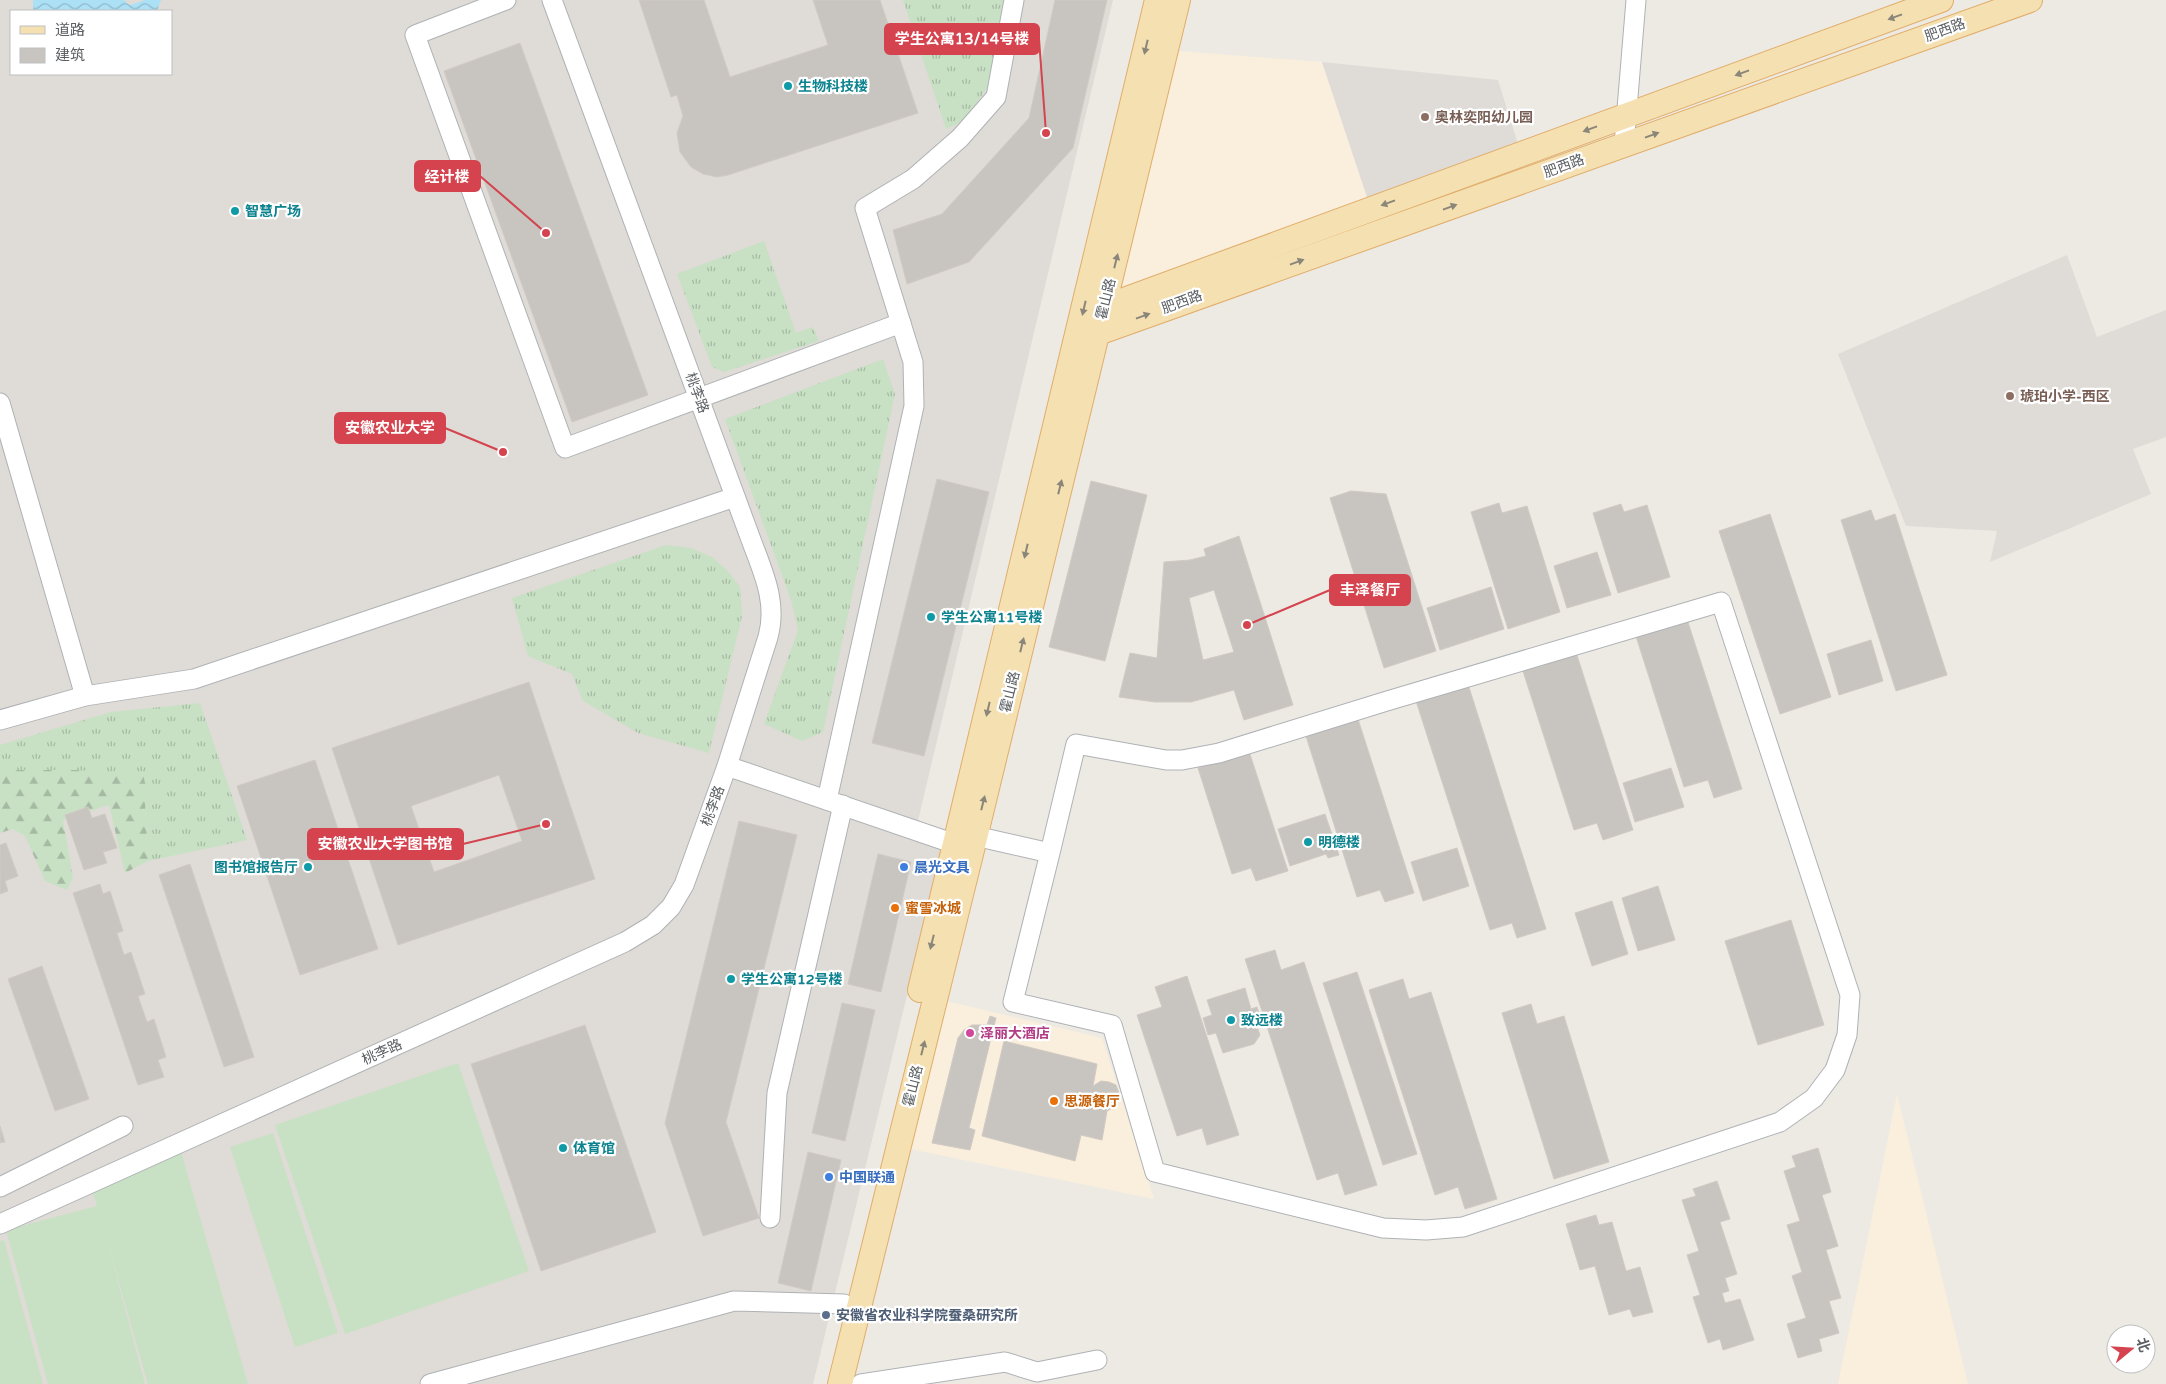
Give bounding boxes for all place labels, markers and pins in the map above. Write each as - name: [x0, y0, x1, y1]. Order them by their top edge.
- callout: 学生公寓13/14号楼: [885, 24, 1039, 54]
- place label: 生物科技楼: [798, 78, 868, 95]
- marker: 生物科技楼: [782, 80, 794, 92]
- place label: 奥林奕阳幼儿园: [1435, 109, 1533, 126]
- marker: 奥林奕阳幼儿园: [1419, 111, 1431, 123]
- callout: 经计楼: [415, 161, 480, 191]
- place label: 智慧广场: [245, 203, 301, 220]
- marker: 智慧广场: [229, 205, 241, 217]
- place label: 琥珀小学-西区: [2020, 388, 2110, 405]
- marker: 琥珀小学-西区: [2004, 390, 2016, 402]
- callout: 安徽农业大学: [335, 413, 445, 443]
- callout: 丰泽餐厅: [1330, 575, 1410, 605]
- place label: 学生公寓11号楼: [941, 609, 1043, 626]
- marker: 学生公寓11号楼: [925, 611, 937, 623]
- callout: 安徽农业大学图书馆: [308, 829, 463, 859]
- place label: 明德楼: [1318, 834, 1360, 851]
- marker: 明德楼: [1302, 836, 1314, 848]
- place label: 图书馆报告厅: [214, 859, 298, 876]
- place label: 晨光文具: [914, 859, 970, 876]
- marker: 图书馆报告厅: [302, 861, 314, 873]
- marker: 晨光文具: [898, 861, 910, 873]
- place label: 蜜雪冰城: [905, 900, 961, 917]
- marker: 蜜雪冰城: [889, 902, 901, 914]
- place label: 学生公寓12号楼: [741, 971, 843, 988]
- marker: 学生公寓12号楼: [725, 973, 737, 985]
- place label: 致远楼: [1241, 1012, 1283, 1029]
- marker: 致远楼: [1225, 1014, 1237, 1026]
- place label: 泽丽大酒店: [980, 1025, 1050, 1042]
- marker: 泽丽大酒店: [964, 1027, 976, 1039]
- place label: 思源餐厅: [1064, 1093, 1120, 1110]
- marker: 思源餐厅: [1048, 1095, 1060, 1107]
- place label: 体育馆: [573, 1140, 615, 1157]
- marker: 体育馆: [557, 1142, 569, 1154]
- place label: 中国联通: [839, 1169, 895, 1186]
- marker: 中国联通: [823, 1171, 835, 1183]
- place label: 安徽省农业科学院蚕桑研究所: [836, 1307, 1018, 1324]
- marker: 安徽省农业科学院蚕桑研究所: [820, 1309, 832, 1321]

